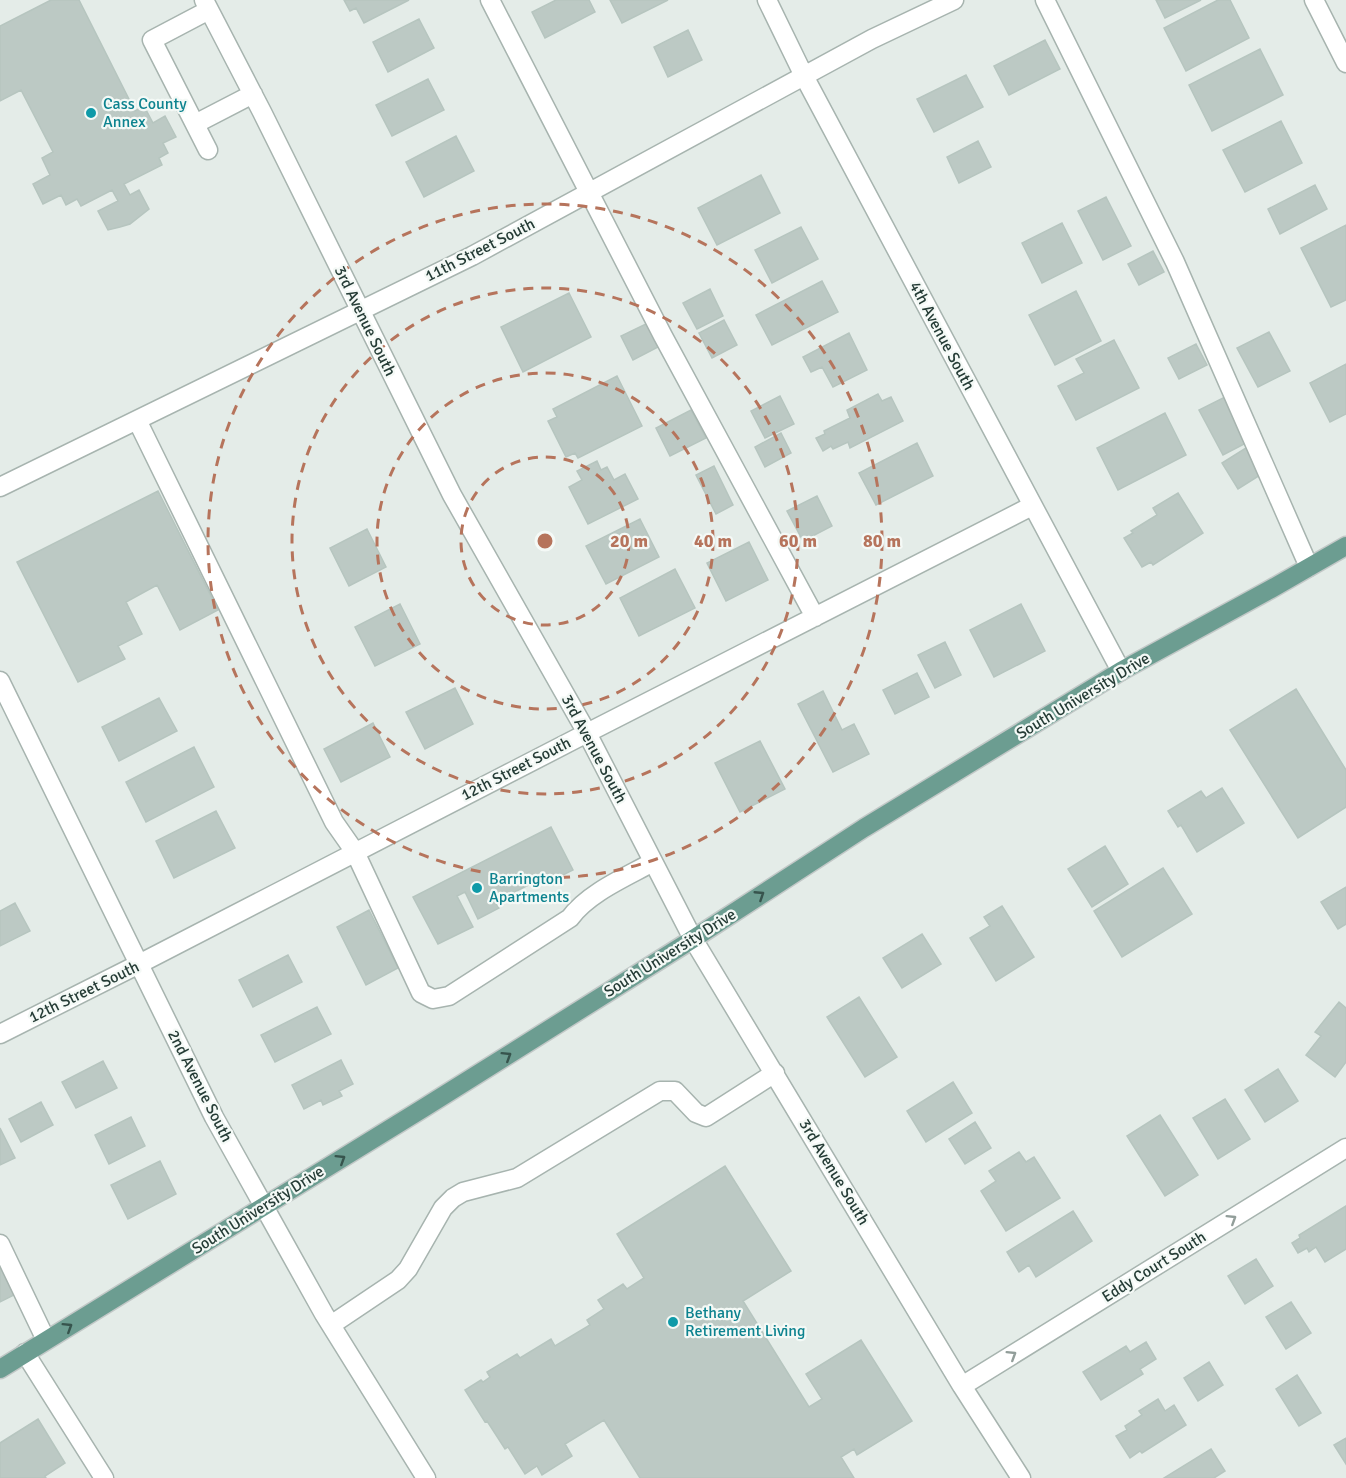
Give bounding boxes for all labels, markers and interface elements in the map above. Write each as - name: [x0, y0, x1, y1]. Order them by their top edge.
- place label: Cass County Annex: [103, 94, 187, 132]
- marker: Cass County Annex: [84, 106, 98, 120]
- street label: 11th Street South: [422, 214, 538, 286]
- street label: 3rd Avenue South: [330, 263, 400, 379]
- street label: 4th Avenue South: [905, 278, 979, 394]
- text: 20 m: [610, 530, 648, 552]
- text: 40 m: [694, 530, 732, 552]
- text: 60 m: [779, 530, 817, 552]
- text: 80 m: [863, 530, 901, 552]
- centre of rings: [535, 531, 555, 551]
- street label: South University Drive: [1013, 648, 1153, 744]
- street label: 3rd Avenue South: [557, 691, 631, 807]
- street label: 12th Street South: [458, 733, 574, 805]
- place label: Barrington Apartments: [489, 869, 569, 907]
- marker: Barrington Apartments: [470, 881, 484, 895]
- one-way arrow: [754, 891, 764, 903]
- street label: South University Drive: [600, 904, 740, 1002]
- street label: 12th Street South: [25, 957, 143, 1027]
- street label: 2nd Avenue South: [163, 1027, 237, 1145]
- one-way arrow: [501, 1051, 511, 1063]
- street label: 3rd Avenue South: [794, 1115, 874, 1229]
- one-way arrow: [335, 1154, 345, 1166]
- street label: South University Drive: [188, 1161, 328, 1259]
- one-way arrow: [1226, 1215, 1236, 1227]
- street label: Eddy Court South: [1098, 1227, 1210, 1307]
- place label: Bethany Retirement Living: [685, 1303, 806, 1341]
- marker: Bethany Retirement Living: [666, 1315, 680, 1329]
- one-way arrow: [62, 1322, 72, 1334]
- one-way arrow: [1006, 1351, 1016, 1363]

